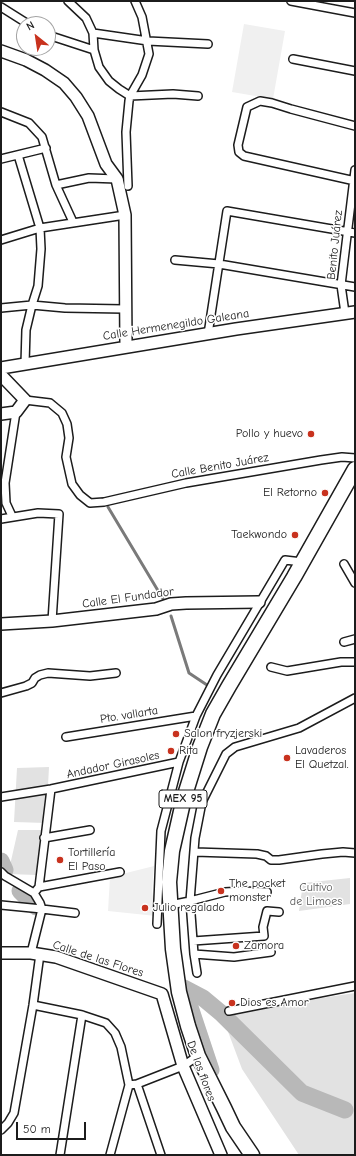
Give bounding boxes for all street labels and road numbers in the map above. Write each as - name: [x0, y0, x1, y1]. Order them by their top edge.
- street label: Benito Juárez: [324, 210, 346, 280]
- street label: Calle Hermenegildo Galeana: [102, 306, 250, 344]
- street label: Calle Benito Juárez: [170, 450, 270, 482]
- street label: Calle El Fundador: [81, 584, 175, 612]
- street label: Pto. vallarta: [99, 703, 159, 727]
- street label: Andador Girasoles: [65, 748, 161, 782]
- road number: MEX 95: [159, 790, 207, 808]
- street label: Calle de las Flores: [51, 938, 145, 980]
- street label: De las flores: [183, 1039, 219, 1103]

